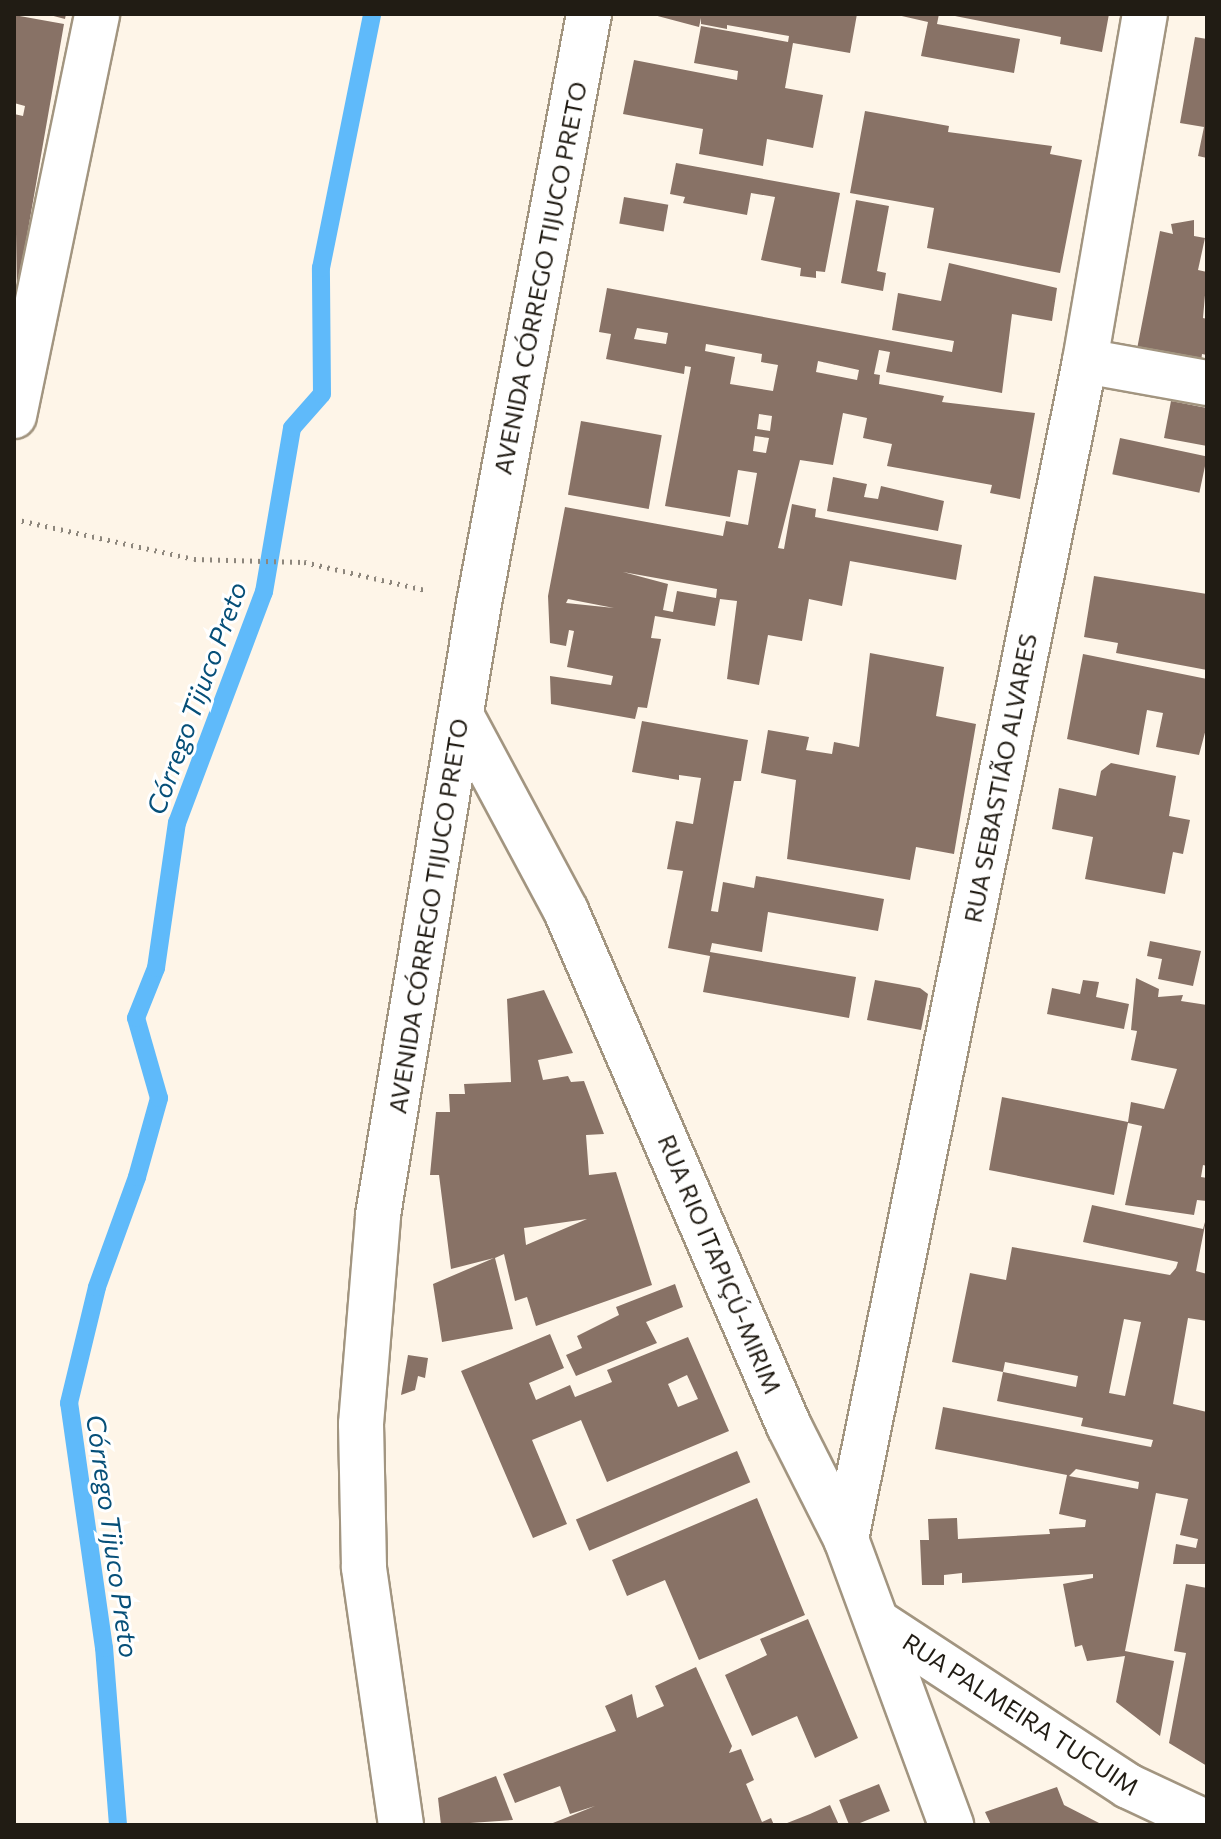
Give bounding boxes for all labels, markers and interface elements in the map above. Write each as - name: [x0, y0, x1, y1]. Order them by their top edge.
- street label: AVENIDA CÓRREGO TIJUCO PRETO: [488, 79, 592, 477]
- water label: Córrego Tijuco Preto: [139, 577, 253, 819]
- street label: RUA SEBASTIÃO ALVARES: [958, 631, 1042, 925]
- street label: AVENIDA CÓRREGO TIJUCO PRETO: [383, 716, 473, 1116]
- street label: RUA RIO ITAPIÇÚ-MIRIM: [652, 1130, 788, 1398]
- water label: Córrego Tijuco Preto: [80, 1412, 146, 1660]
- street label: RUA PALMEIRA TUCUIM: [898, 1627, 1144, 1801]

